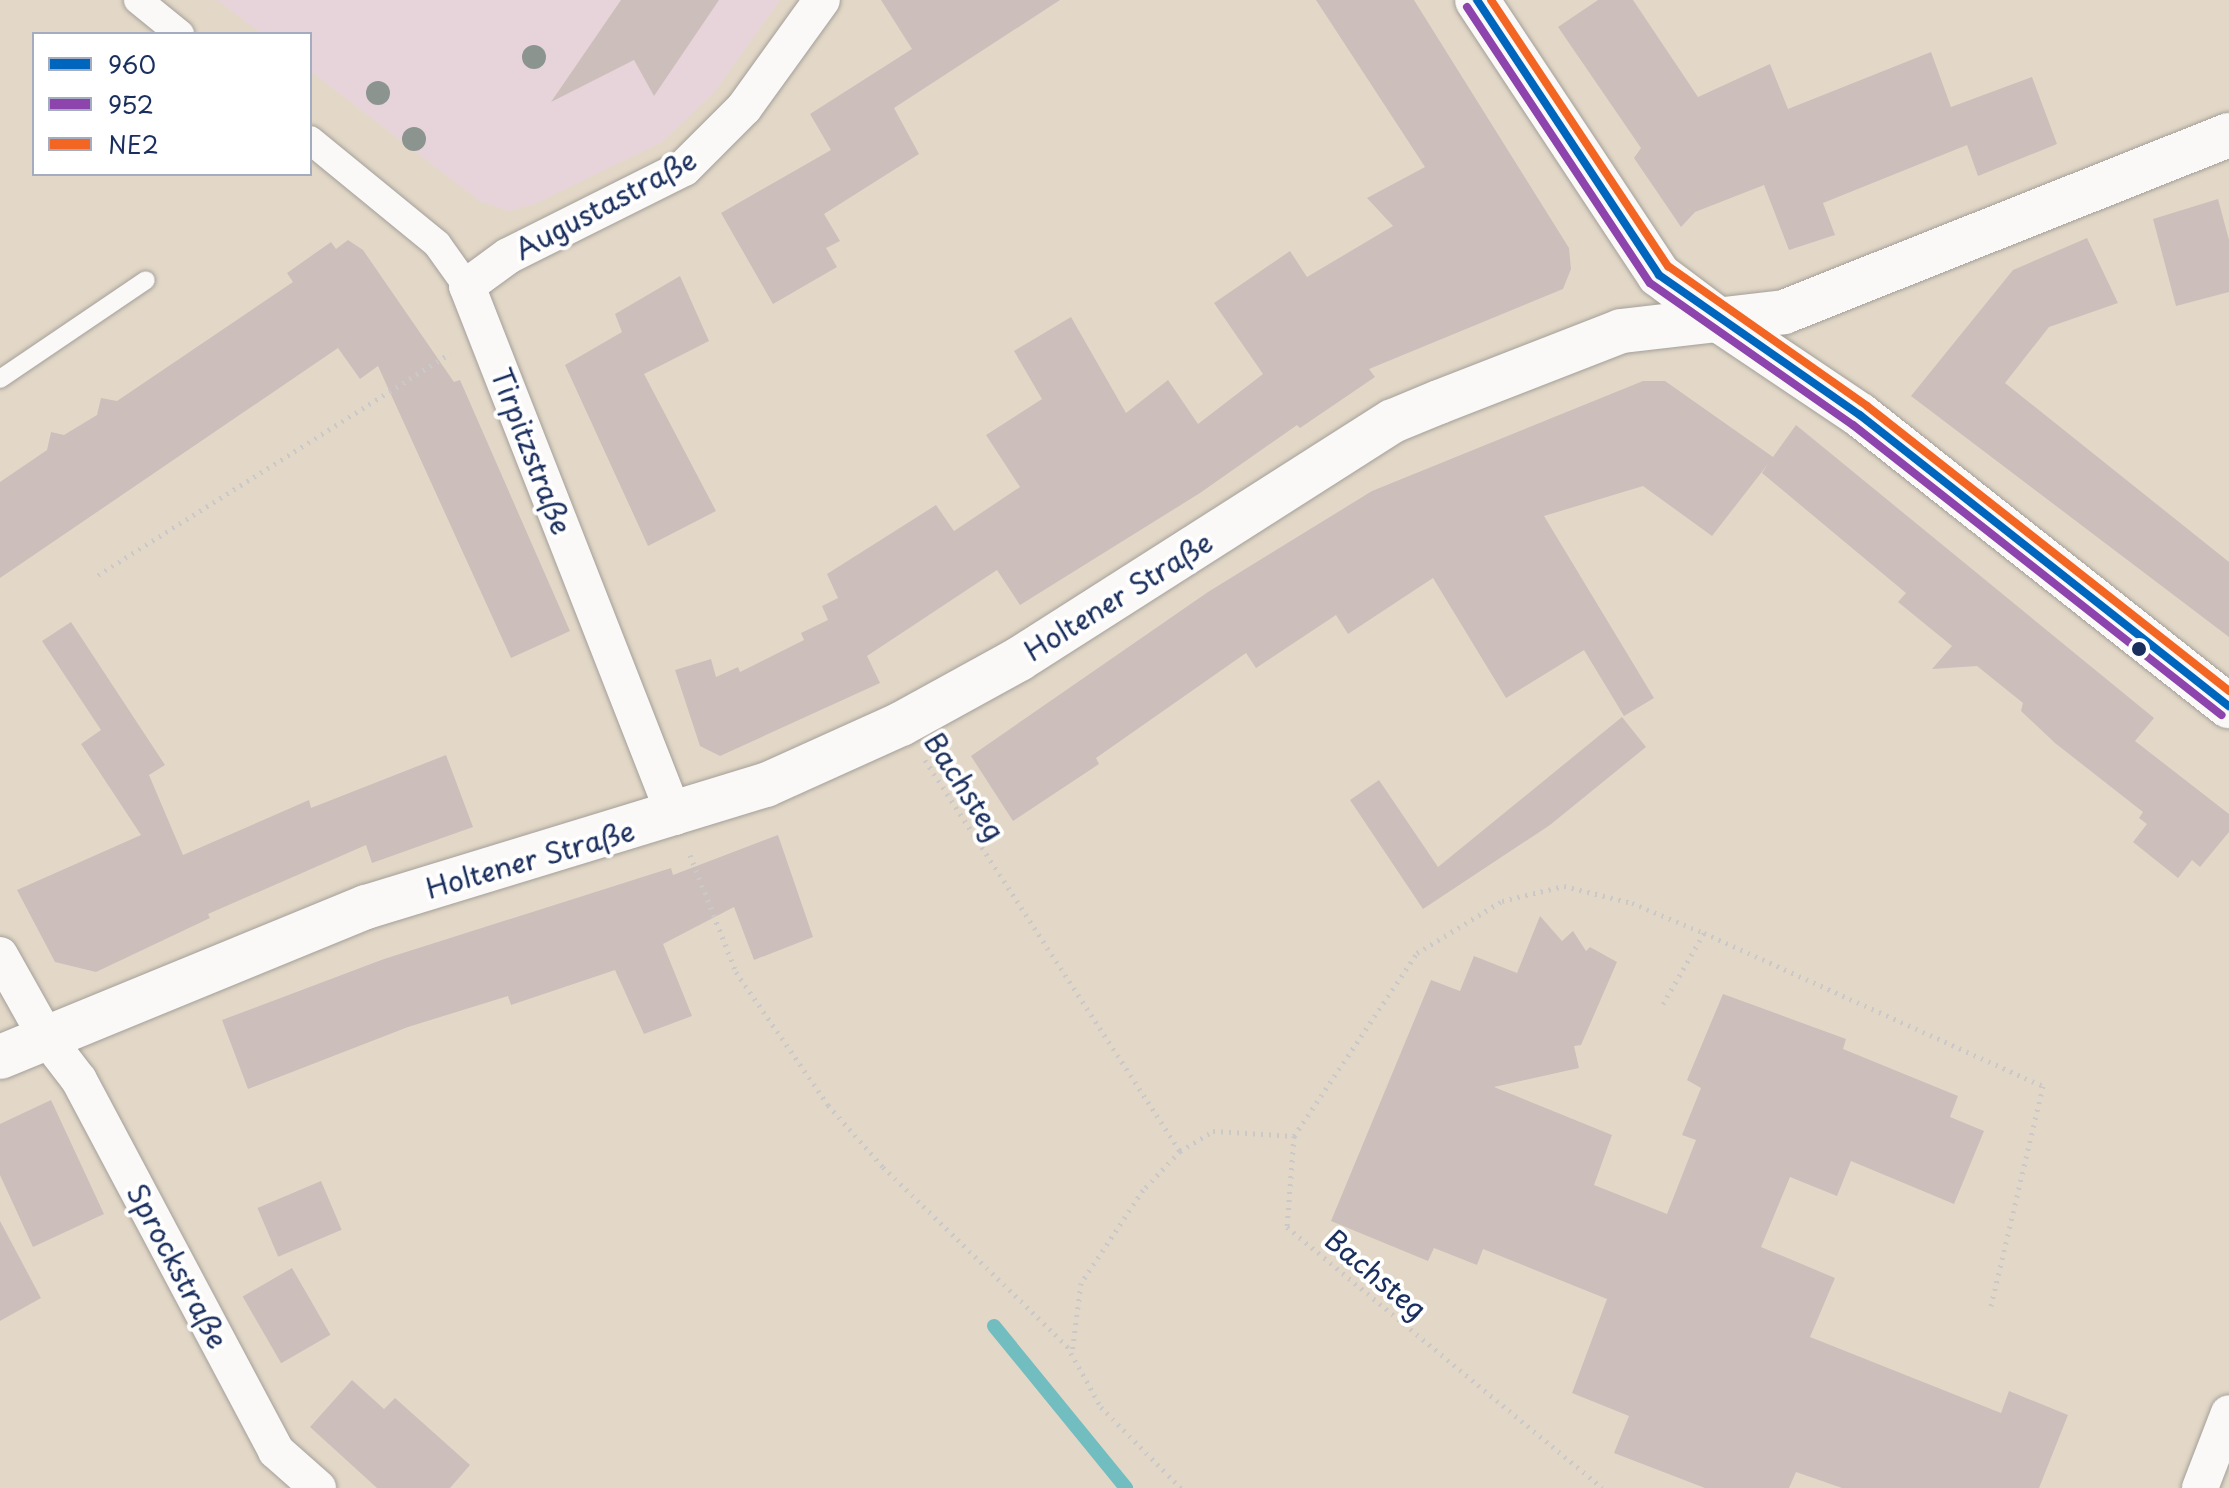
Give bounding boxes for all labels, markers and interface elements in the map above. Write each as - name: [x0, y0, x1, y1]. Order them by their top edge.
- legend: [32, 32, 312, 176]
- text: 960: [108, 46, 156, 82]
- text: 952: [108, 86, 154, 122]
- text: NE2: [108, 126, 159, 162]
- street label: Augustastraße: [508, 142, 702, 266]
- street label: Tirpitzstraße: [485, 363, 579, 539]
- street label: Holtener Straße: [1017, 524, 1219, 668]
- unlabelled marker: [2131, 641, 2147, 657]
- street label: Bachsteg: [918, 726, 1012, 846]
- street label: Holtener Straße: [421, 813, 639, 905]
- street label: Sprockstraße: [121, 1178, 235, 1354]
- street label: Bachsteg: [1319, 1222, 1433, 1326]

